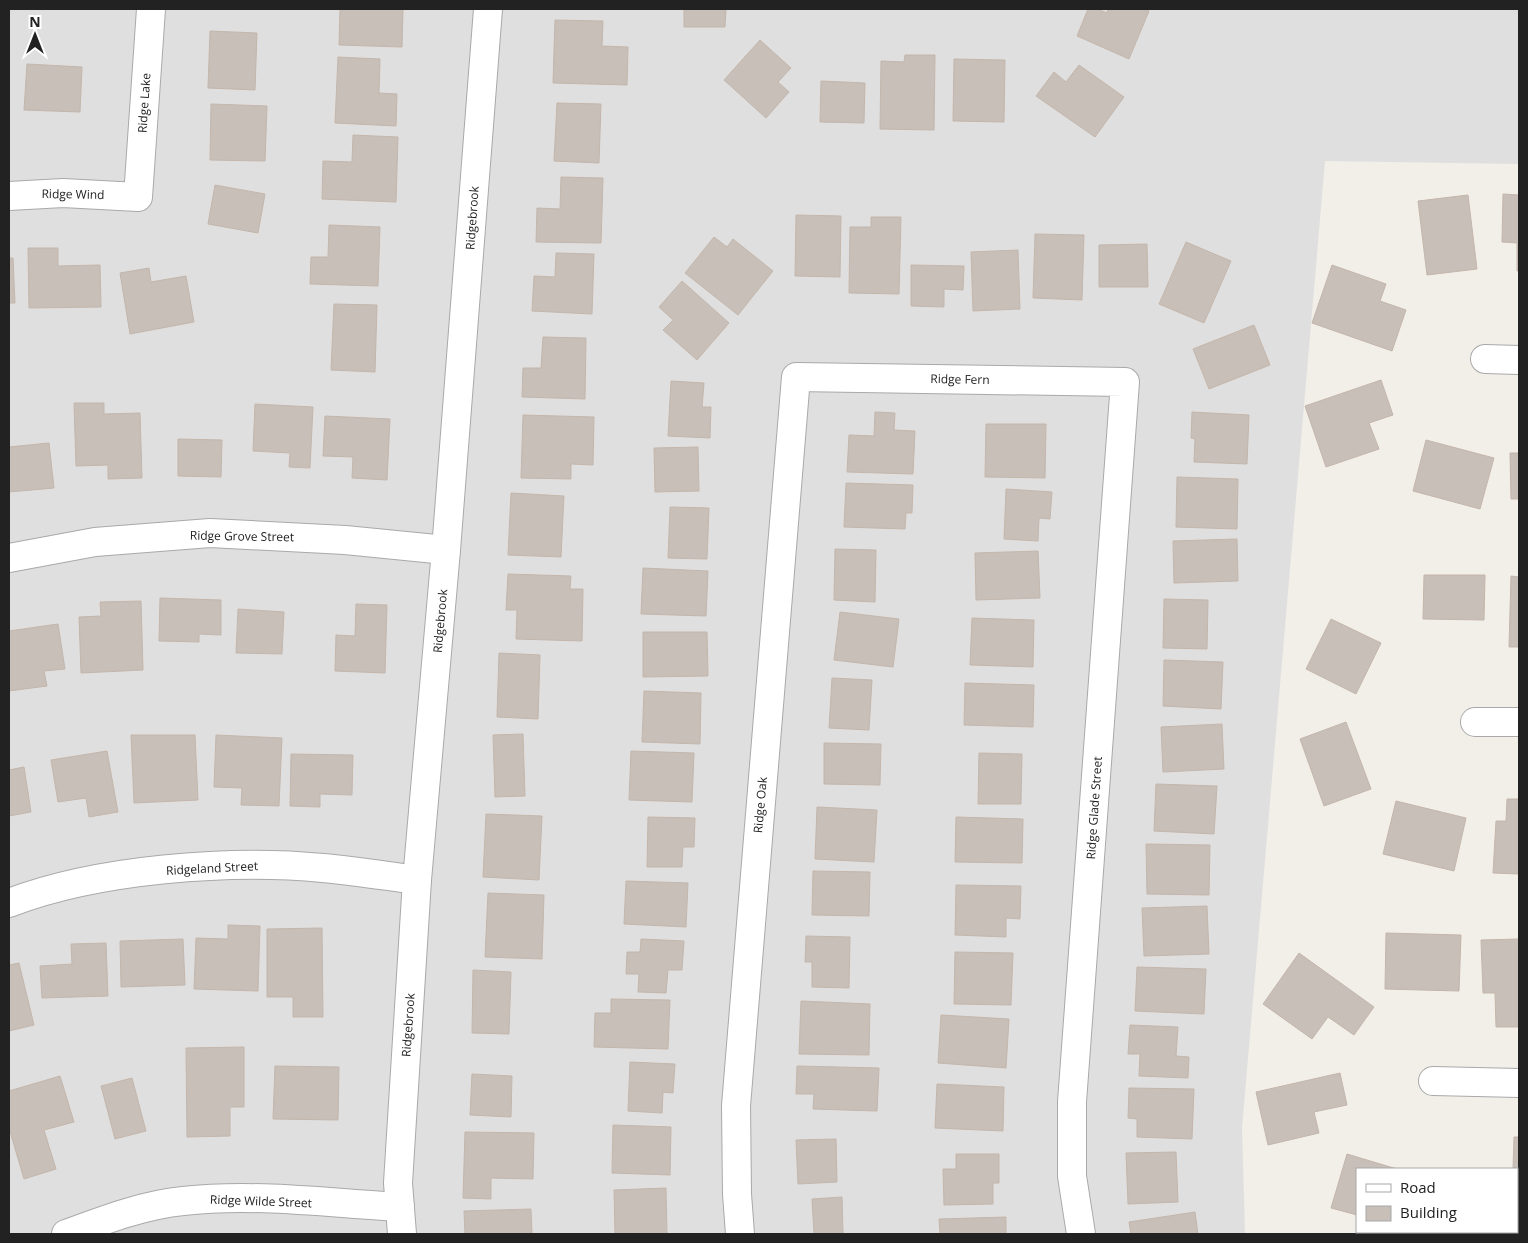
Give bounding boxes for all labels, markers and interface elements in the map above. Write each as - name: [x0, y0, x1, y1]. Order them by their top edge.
- north arrow: [10, 10, 60, 60]
- text: N: [29, 12, 41, 31]
- street label: Ridge Lake: [133, 72, 155, 134]
- street label: Ridge Wind: [41, 185, 105, 203]
- street label: Ridgebrook: [461, 185, 483, 251]
- street label: Ridge Fern: [930, 370, 990, 388]
- street label: Ridge Grove Street: [190, 527, 294, 545]
- street label: Ridgebrook: [429, 588, 451, 654]
- street label: Ridge Glade Street: [1082, 756, 1106, 860]
- street label: Ridge Oak: [749, 775, 771, 834]
- street label: Ridgeland Street: [166, 857, 258, 879]
- street label: Ridgebrook: [397, 992, 419, 1058]
- legend: [1356, 1168, 1518, 1233]
- text: Road: [1400, 1177, 1436, 1197]
- street label: Ridge Wilde Street: [210, 1191, 312, 1211]
- text: Building: [1400, 1202, 1457, 1222]

